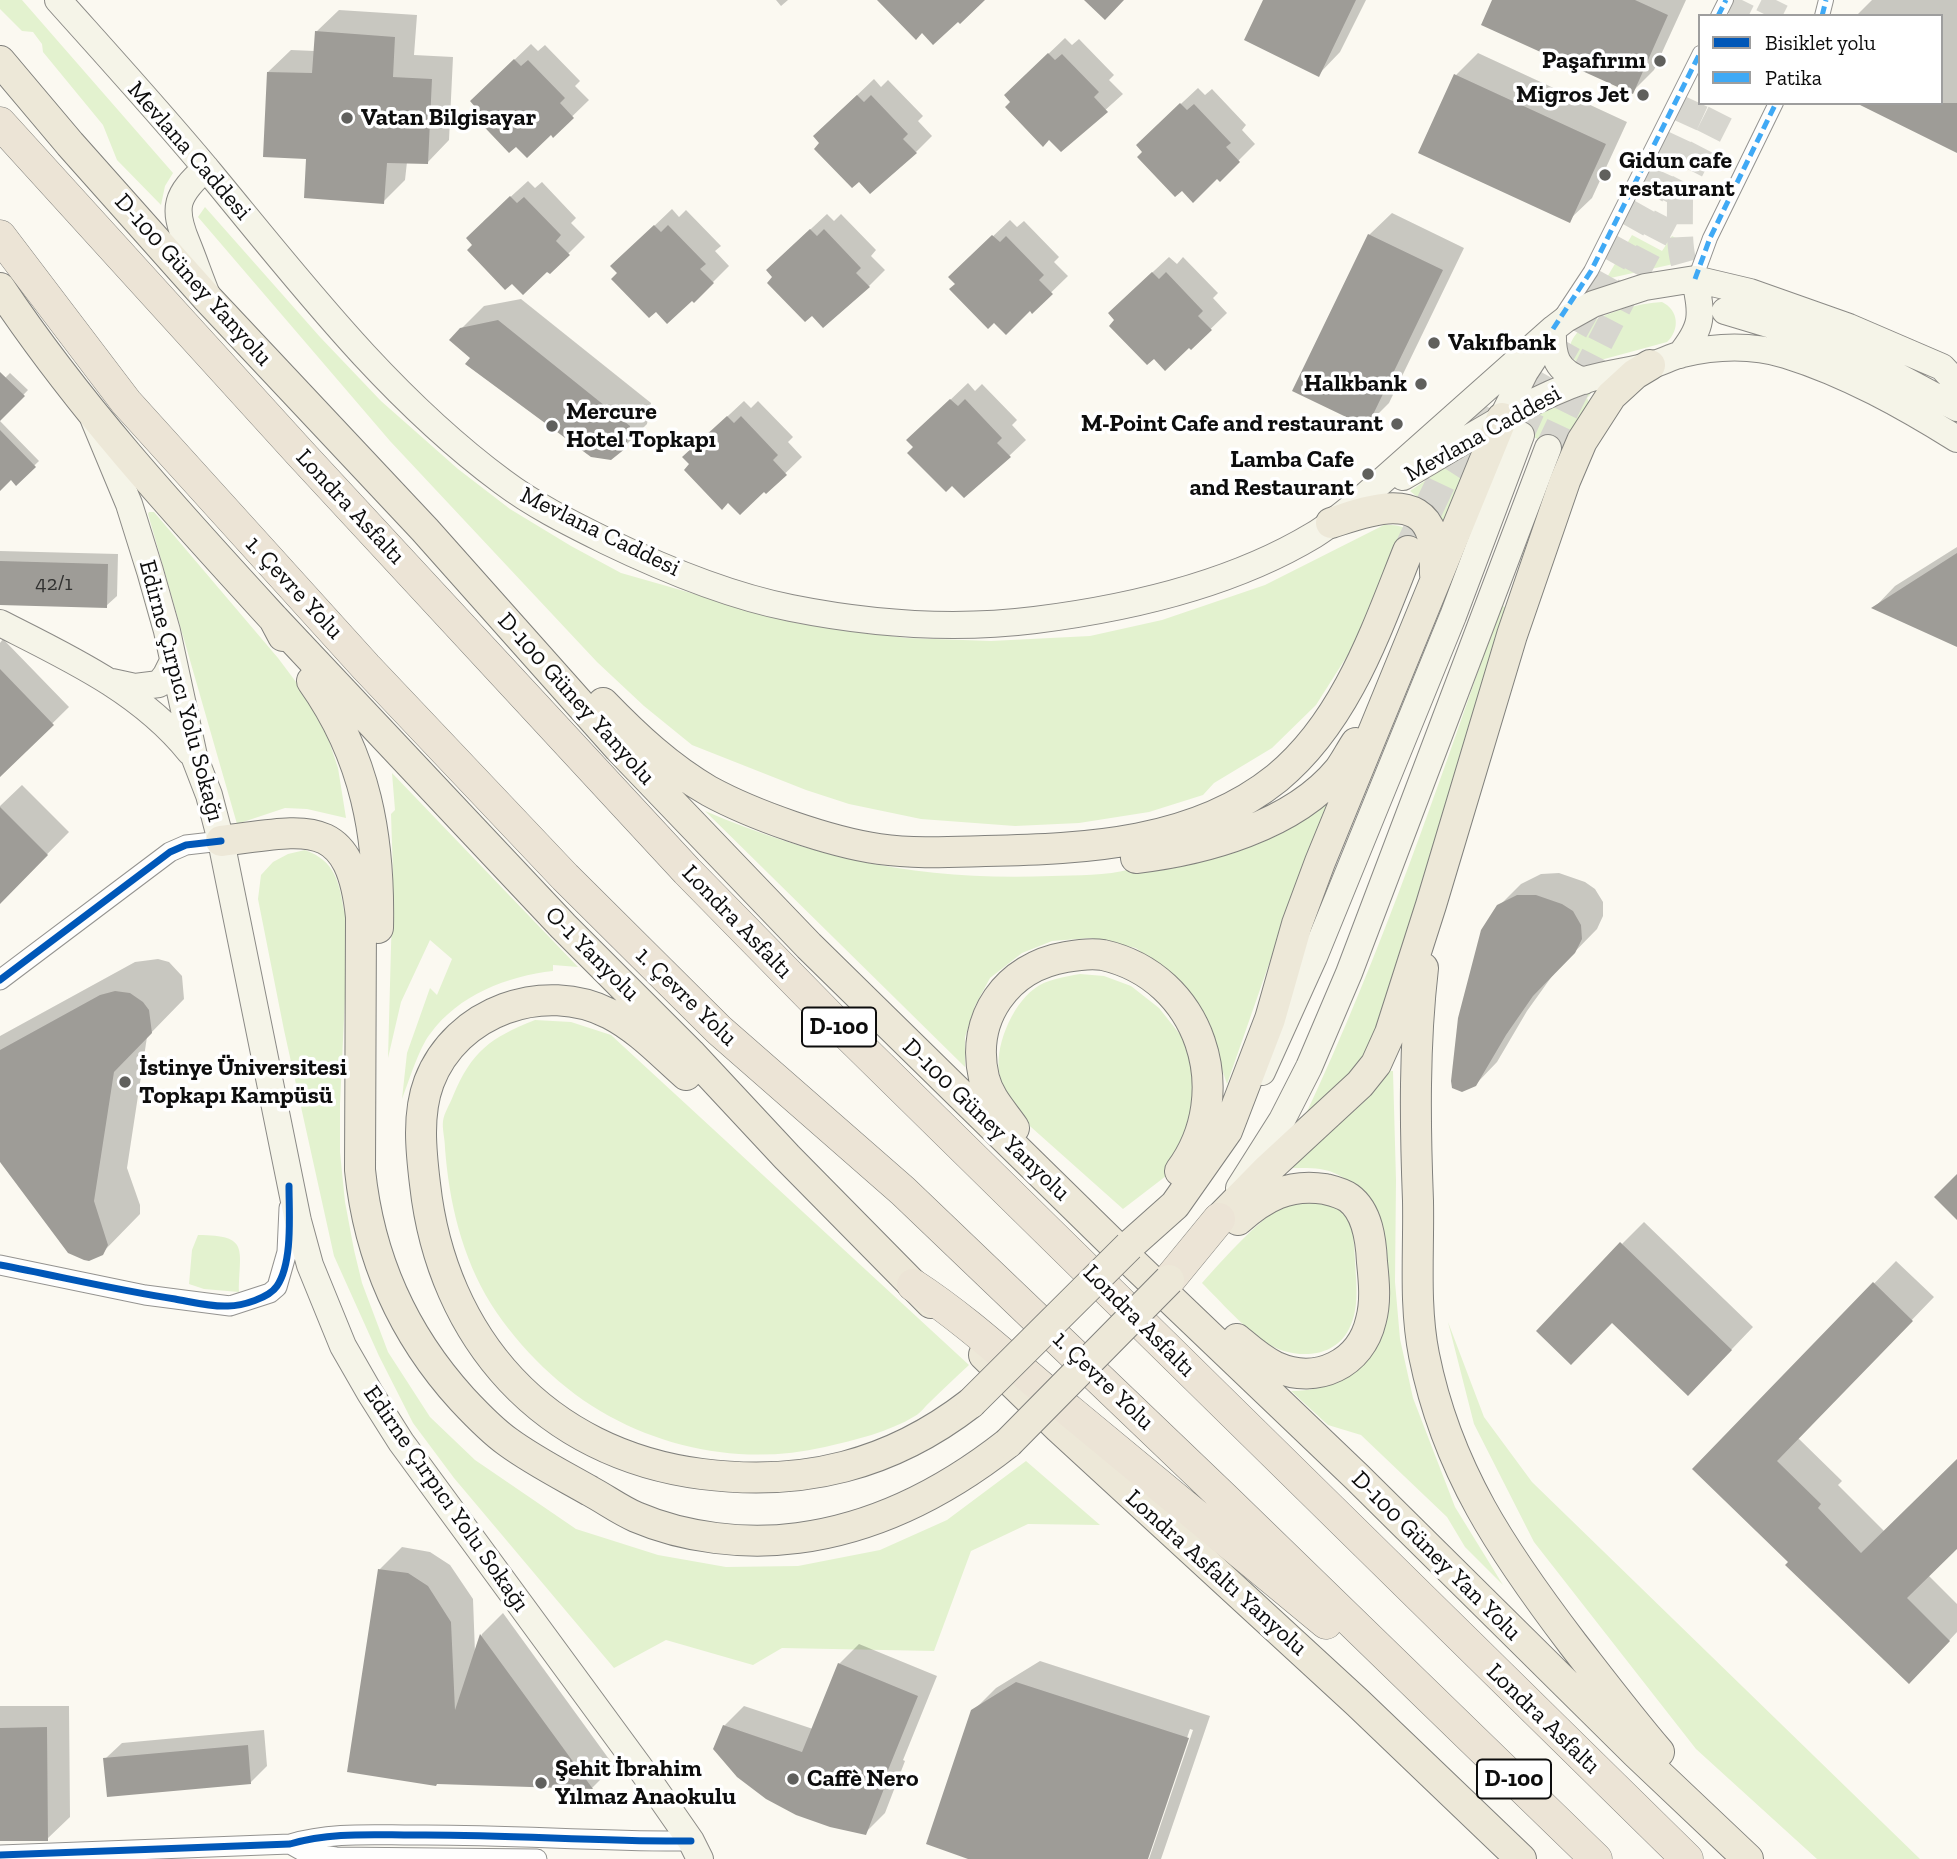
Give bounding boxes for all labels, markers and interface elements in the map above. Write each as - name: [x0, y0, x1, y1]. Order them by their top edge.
- legend: [1698, 14, 1943, 105]
- text: Bisiklet yolu: [1765, 30, 1876, 55]
- place label: Paşafırını: [1542, 47, 1646, 75]
- marker: Paşafırını: [1652, 53, 1668, 69]
- text: Patika: [1765, 65, 1822, 90]
- street label: Mevlana Caddesi: [121, 76, 257, 226]
- place label: Migros Jet: [1516, 81, 1629, 109]
- marker: Migros Jet: [1635, 87, 1651, 103]
- place label: Vatan Bilgisayar: [361, 104, 536, 132]
- marker: Vatan Bilgisayar: [339, 110, 355, 126]
- place label: Gidun cafe restaurant: [1619, 147, 1734, 203]
- marker: Gidun cafe restaurant: [1597, 167, 1613, 183]
- street label: D-100 Güney Yanyolu: [108, 188, 278, 372]
- place label: Vakıfbank: [1448, 329, 1556, 357]
- marker: Vakıfbank: [1426, 335, 1442, 351]
- place label: Halkbank: [1304, 370, 1407, 398]
- marker: Halkbank: [1413, 376, 1429, 392]
- street label: Mevlana Caddesi: [1400, 379, 1566, 489]
- place label: Mercure Hotel Topkapı: [566, 398, 716, 454]
- place label: M-Point Cafe and restaurant: [1081, 410, 1383, 438]
- marker: M-Point Cafe and restaurant: [1389, 416, 1405, 432]
- marker: Mercure Hotel Topkapı: [544, 418, 560, 434]
- street label: Londra Asfaltı: [289, 444, 411, 570]
- place label: Lamba Cafe and Restaurant: [1189, 446, 1354, 502]
- marker: Lamba Cafe and Restaurant: [1360, 466, 1376, 482]
- street label: Mevlana Caddesi: [515, 481, 685, 583]
- street label: 1. Çevre Yolu: [239, 531, 349, 645]
- street label: Edirne Çırpıcı Yolu Sokağı: [132, 557, 230, 825]
- house number: 42/1: [35, 571, 73, 597]
- street label: D-100 Güney Yanyolu: [491, 607, 661, 791]
- street label: Londra Asfaltı: [676, 859, 798, 985]
- street label: O-1 Yanyolu: [539, 901, 645, 1007]
- street label: 1. Çevre Yolu: [629, 941, 743, 1053]
- road number: D-100: [802, 1008, 876, 1046]
- street label: D-100 Güney Yanyolu: [896, 1033, 1076, 1207]
- place label: İstinye Üniversitesi Topkapı Kampüsü: [139, 1054, 347, 1110]
- marker: İstinye Üniversitesi Topkapı Kampüsü: [117, 1074, 133, 1090]
- street label: Londra Asfaltı: [1077, 1259, 1201, 1383]
- street label: 1. Çevre Yolu: [1046, 1325, 1160, 1437]
- street label: Edirne Çırpıcı Yolu Sokağı: [357, 1380, 535, 1618]
- street label: D-100 Güney Yan Yolu: [1345, 1465, 1527, 1647]
- street label: Londra Asfaltı Yanyolu: [1119, 1484, 1313, 1662]
- street label: Londra Asfaltı: [1480, 1658, 1606, 1780]
- place label: Şehit İbrahim Yılmaz Anaokulu: [555, 1755, 736, 1811]
- road number: D-100: [1477, 1760, 1551, 1798]
- place label: Caffè Nero: [807, 1765, 919, 1793]
- marker: Caffè Nero: [785, 1771, 801, 1787]
- marker: Şehit İbrahim Yılmaz Anaokulu: [533, 1775, 549, 1791]

